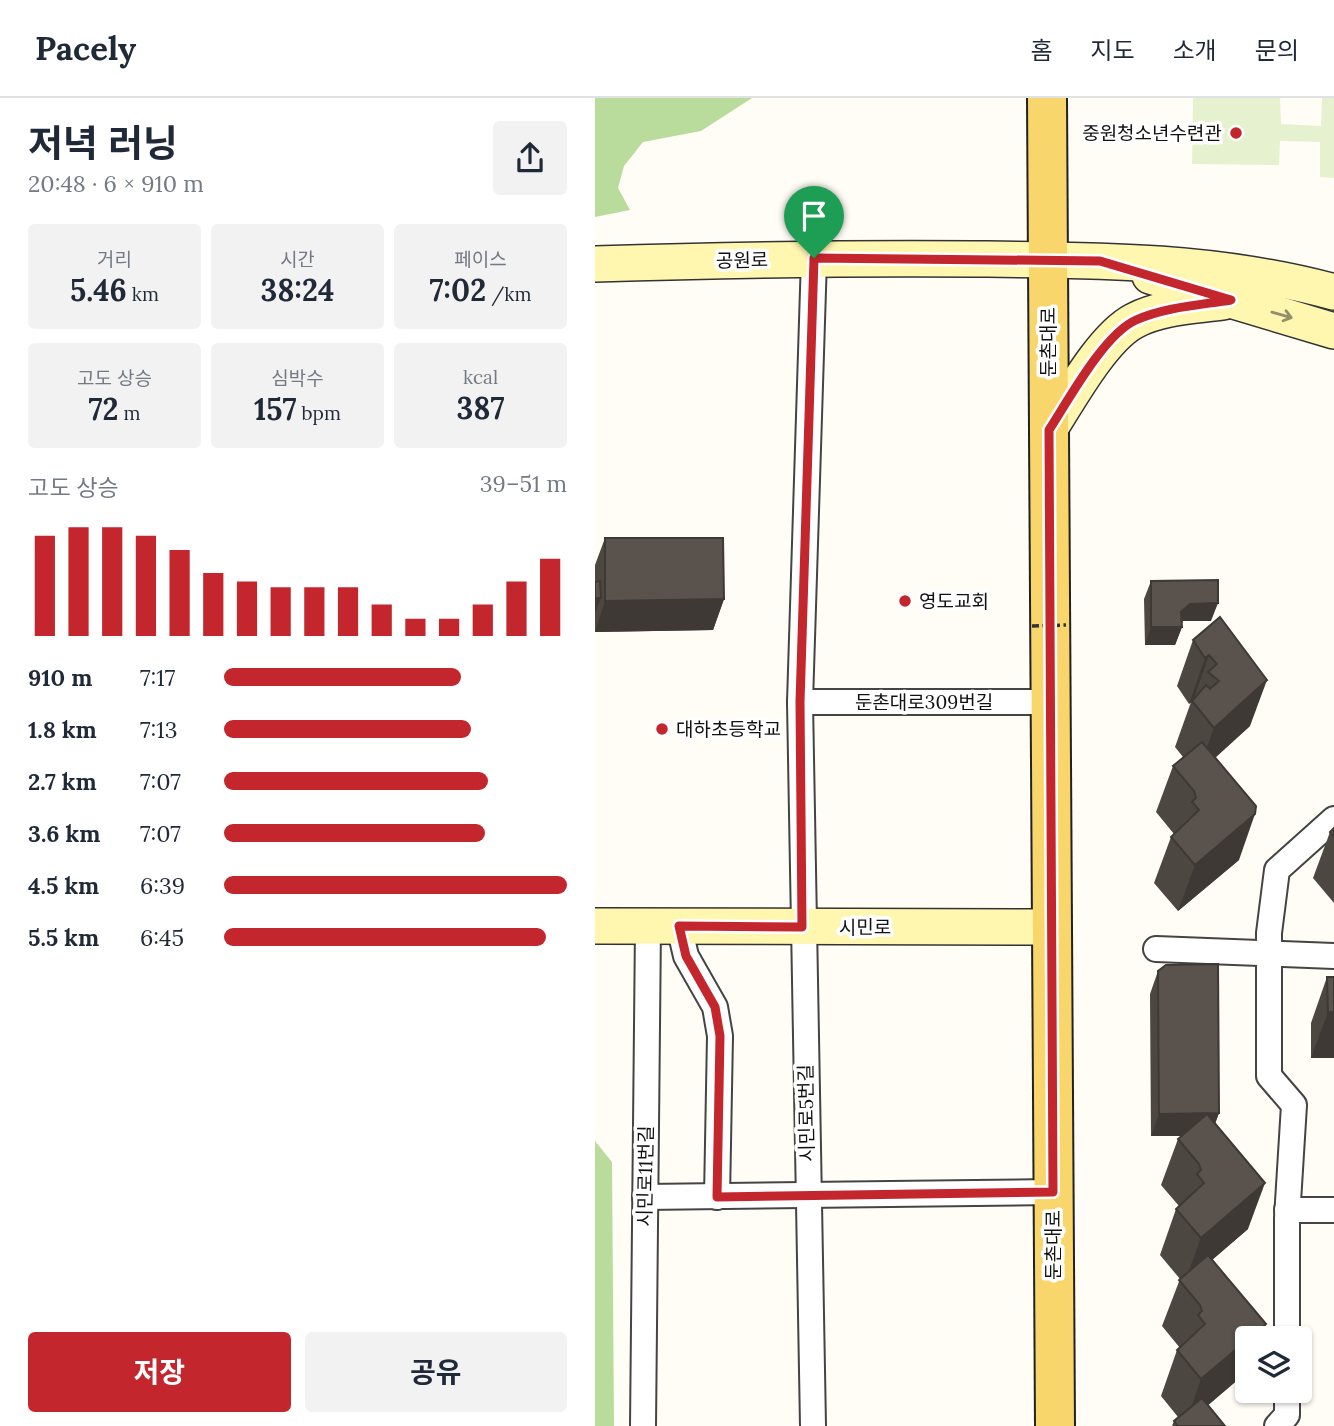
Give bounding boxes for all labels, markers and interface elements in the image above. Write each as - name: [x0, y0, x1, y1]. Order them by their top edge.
- text: Pacely: [35, 27, 136, 69]
- text: 홈: [1030, 35, 1052, 66]
- text: 지도: [1090, 35, 1135, 66]
- text: 소개: [1173, 35, 1217, 66]
- text: 문의: [1255, 35, 1299, 66]
- text: 저녁 러닝: [28, 119, 178, 167]
- button: share: [493, 121, 567, 195]
- place label: 중원청소년수련관: [1082, 121, 1222, 145]
- marker: 중원청소년수련관: [1228, 125, 1244, 141]
- text: 20:48 · 6 × 910 m: [28, 169, 204, 198]
- pin: [784, 186, 844, 258]
- icon: arrive: [795, 197, 833, 235]
- text: 거리: [97, 247, 132, 271]
- text: 시간: [280, 247, 315, 271]
- text: 페이스: [454, 247, 507, 271]
- street label: 공원로: [716, 248, 768, 272]
- text: 5.46: [70, 271, 127, 309]
- text: 38:24: [261, 271, 334, 309]
- text: 7:02: [430, 271, 486, 309]
- text: km: [127, 282, 159, 306]
- text: /km: [486, 282, 531, 306]
- street label: 둔촌대로: [1036, 307, 1060, 377]
- one-way arrow: [1271, 310, 1293, 323]
- text: kcal: [463, 365, 498, 389]
- text: 고도 상승: [77, 366, 152, 390]
- text: 심박수: [271, 366, 324, 390]
- text: 387: [456, 389, 505, 427]
- text: 72: [88, 390, 119, 428]
- text: 157: [254, 390, 297, 428]
- text: m: [119, 401, 141, 425]
- text: bpm: [297, 401, 341, 425]
- text: 39–51 m: [480, 469, 567, 498]
- text: 고도 상승: [28, 473, 119, 502]
- place label: 영도교회: [919, 589, 989, 613]
- marker: 영도교회: [897, 593, 913, 609]
- text: 910 m: [28, 663, 92, 692]
- text: 7:17: [140, 663, 175, 692]
- street label: 둔촌대로309번길: [855, 690, 993, 714]
- text: 1.8 km: [28, 715, 97, 744]
- text: 7:13: [140, 715, 178, 744]
- place label: 대하초등학교: [676, 717, 781, 741]
- marker: 대하초등학교: [654, 721, 670, 737]
- text: 2.7 km: [28, 767, 97, 796]
- text: 7:07: [140, 767, 181, 796]
- text: 3.6 km: [28, 819, 100, 848]
- text: 7:07: [140, 819, 181, 848]
- text: 4.5 km: [28, 871, 99, 900]
- text: 6:39: [140, 871, 185, 900]
- street label: 시민로: [839, 915, 891, 939]
- text: 5.5 km: [28, 923, 99, 952]
- text: 6:45: [140, 923, 184, 952]
- street label: 시민로5번길: [793, 1064, 819, 1162]
- street label: 시민로11번길: [632, 1125, 658, 1227]
- street label: 둔촌대로: [1041, 1210, 1065, 1280]
- map controls: [1235, 1326, 1312, 1403]
- button: layers: [1235, 1326, 1312, 1403]
- button: 저장: [28, 1332, 291, 1412]
- button: 공유: [305, 1332, 567, 1412]

